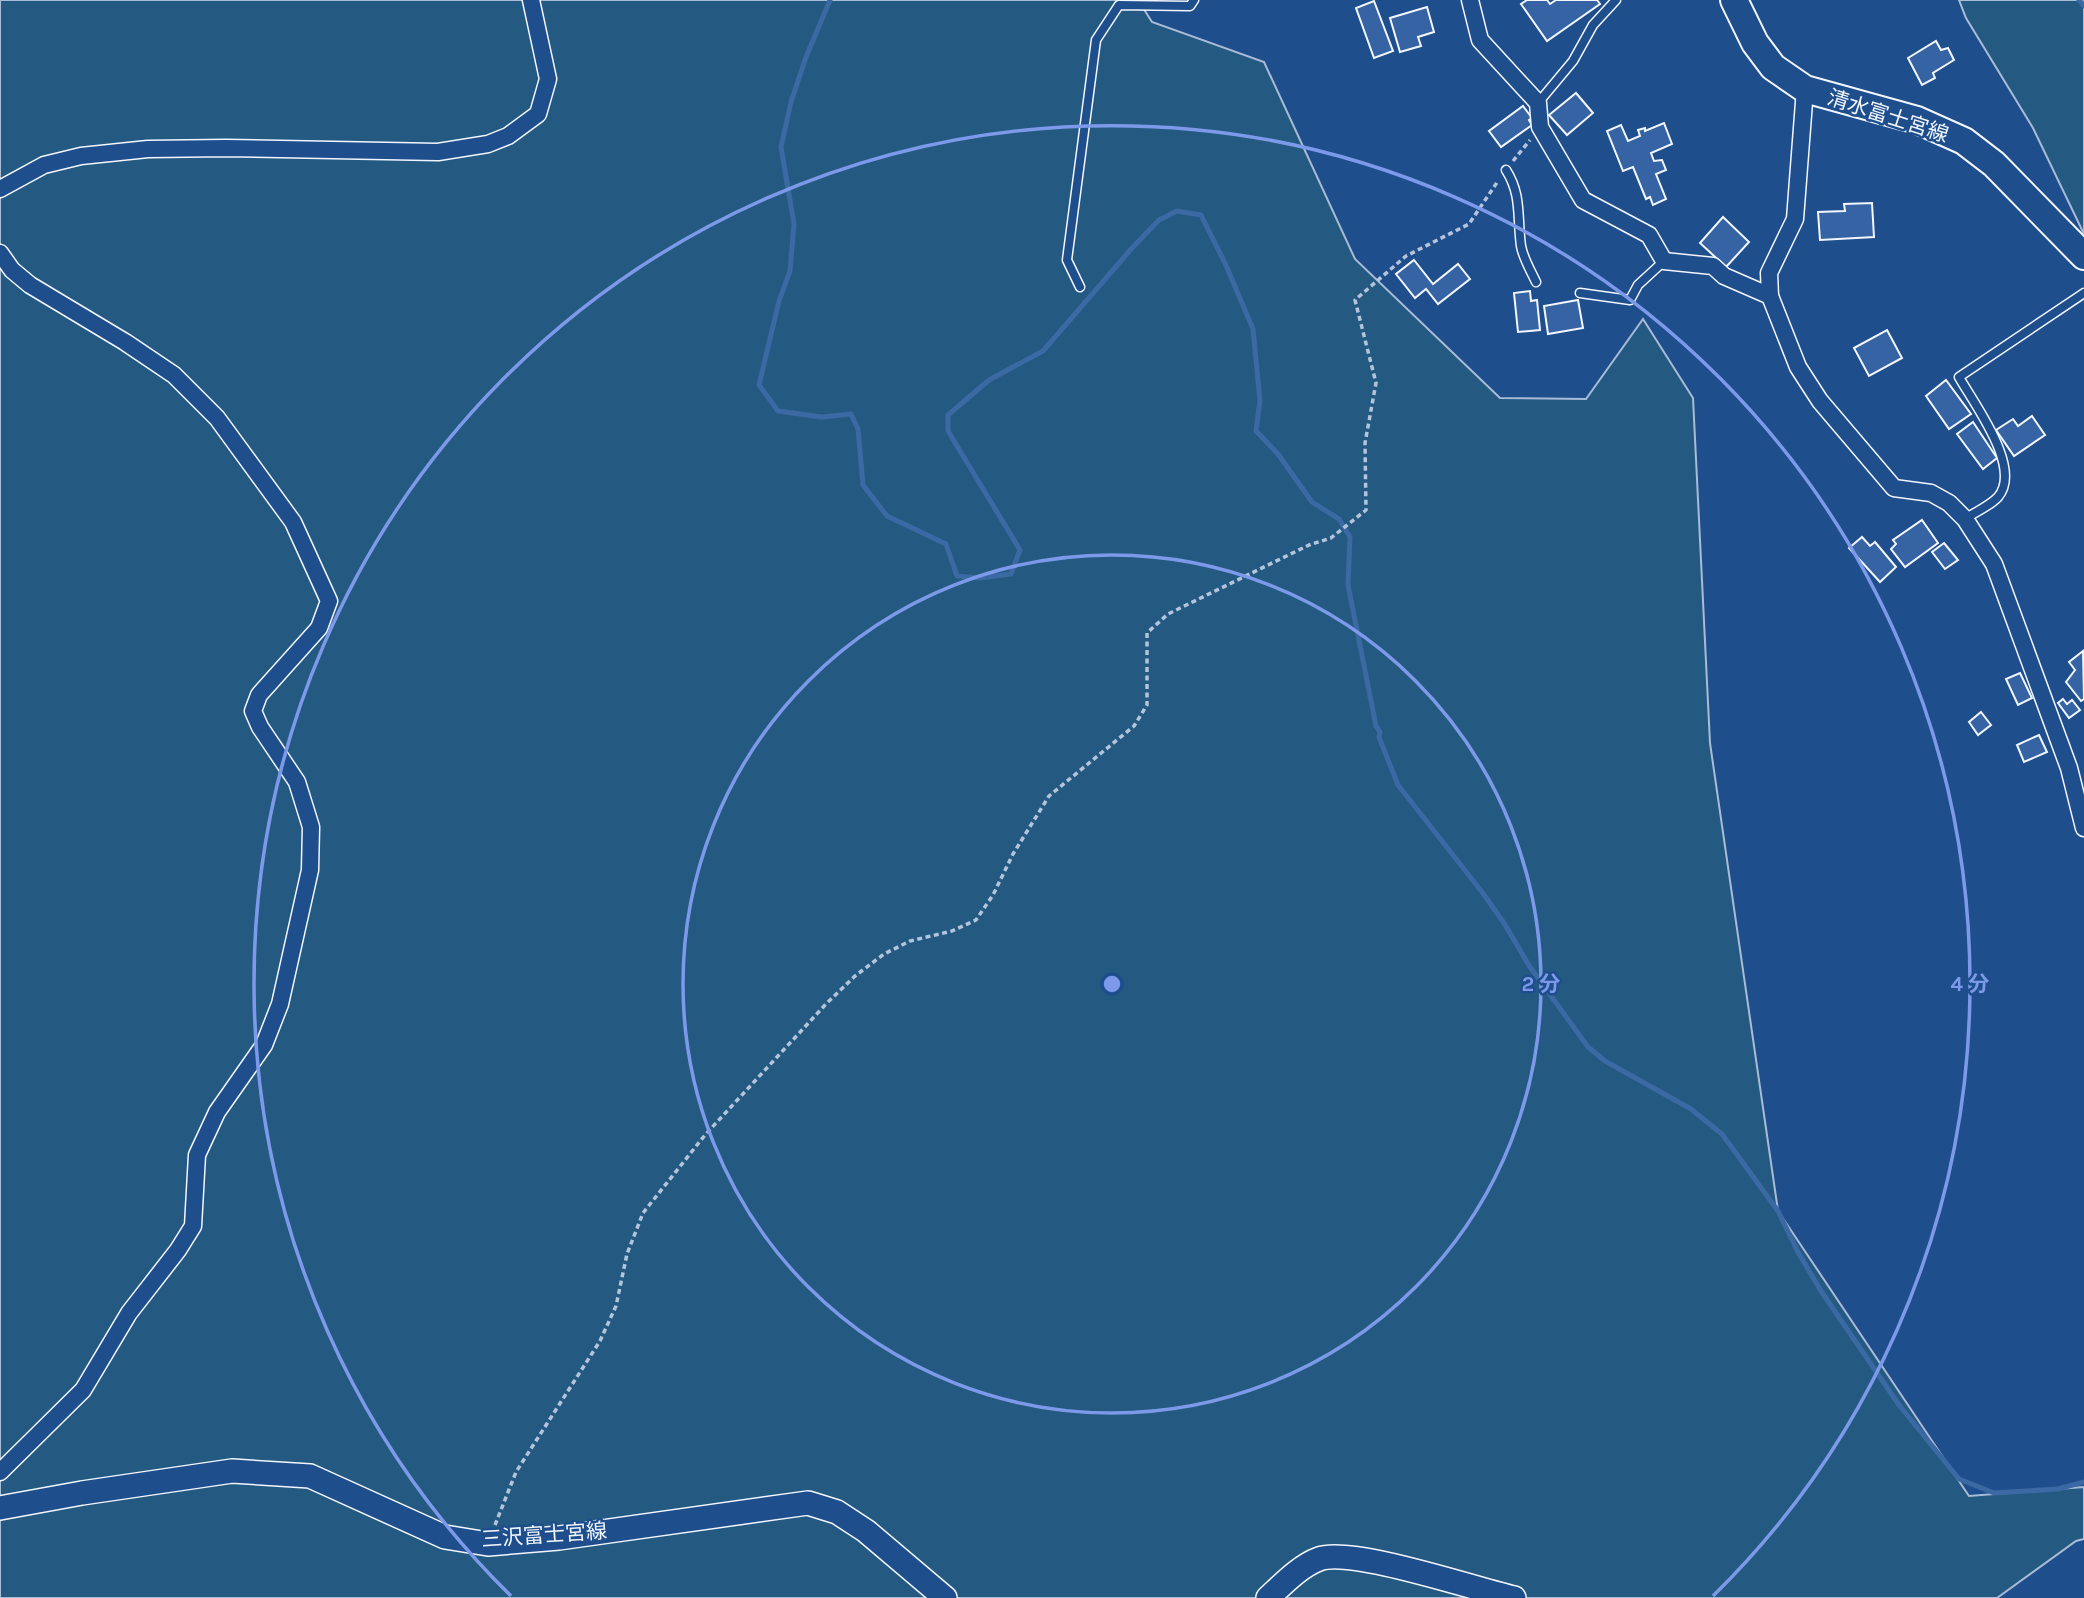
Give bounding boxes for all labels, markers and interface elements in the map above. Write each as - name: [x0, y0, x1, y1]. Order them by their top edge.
- street label: 清水富士宮線: [1824, 85, 1952, 147]
- centre of rings: [1100, 972, 1124, 996]
- text: 2 分: [1521, 972, 1561, 996]
- text: 4 分: [1951, 972, 1989, 996]
- street label: 三沢富士宮線: [480, 1519, 608, 1551]

